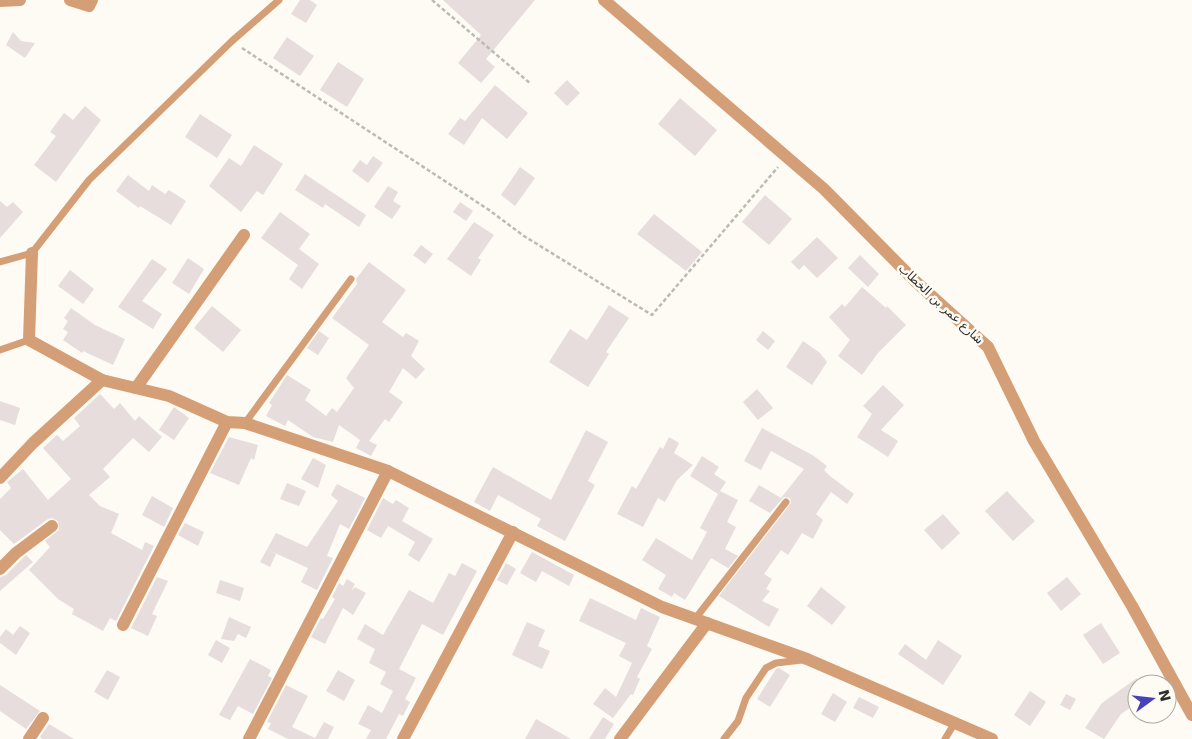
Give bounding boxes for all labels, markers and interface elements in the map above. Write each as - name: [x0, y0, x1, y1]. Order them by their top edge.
- street label: شارع عمر بن الخطاب: [895, 261, 986, 348]
- north arrow: [1127, 674, 1177, 724]
- text: N: [1155, 688, 1174, 703]

